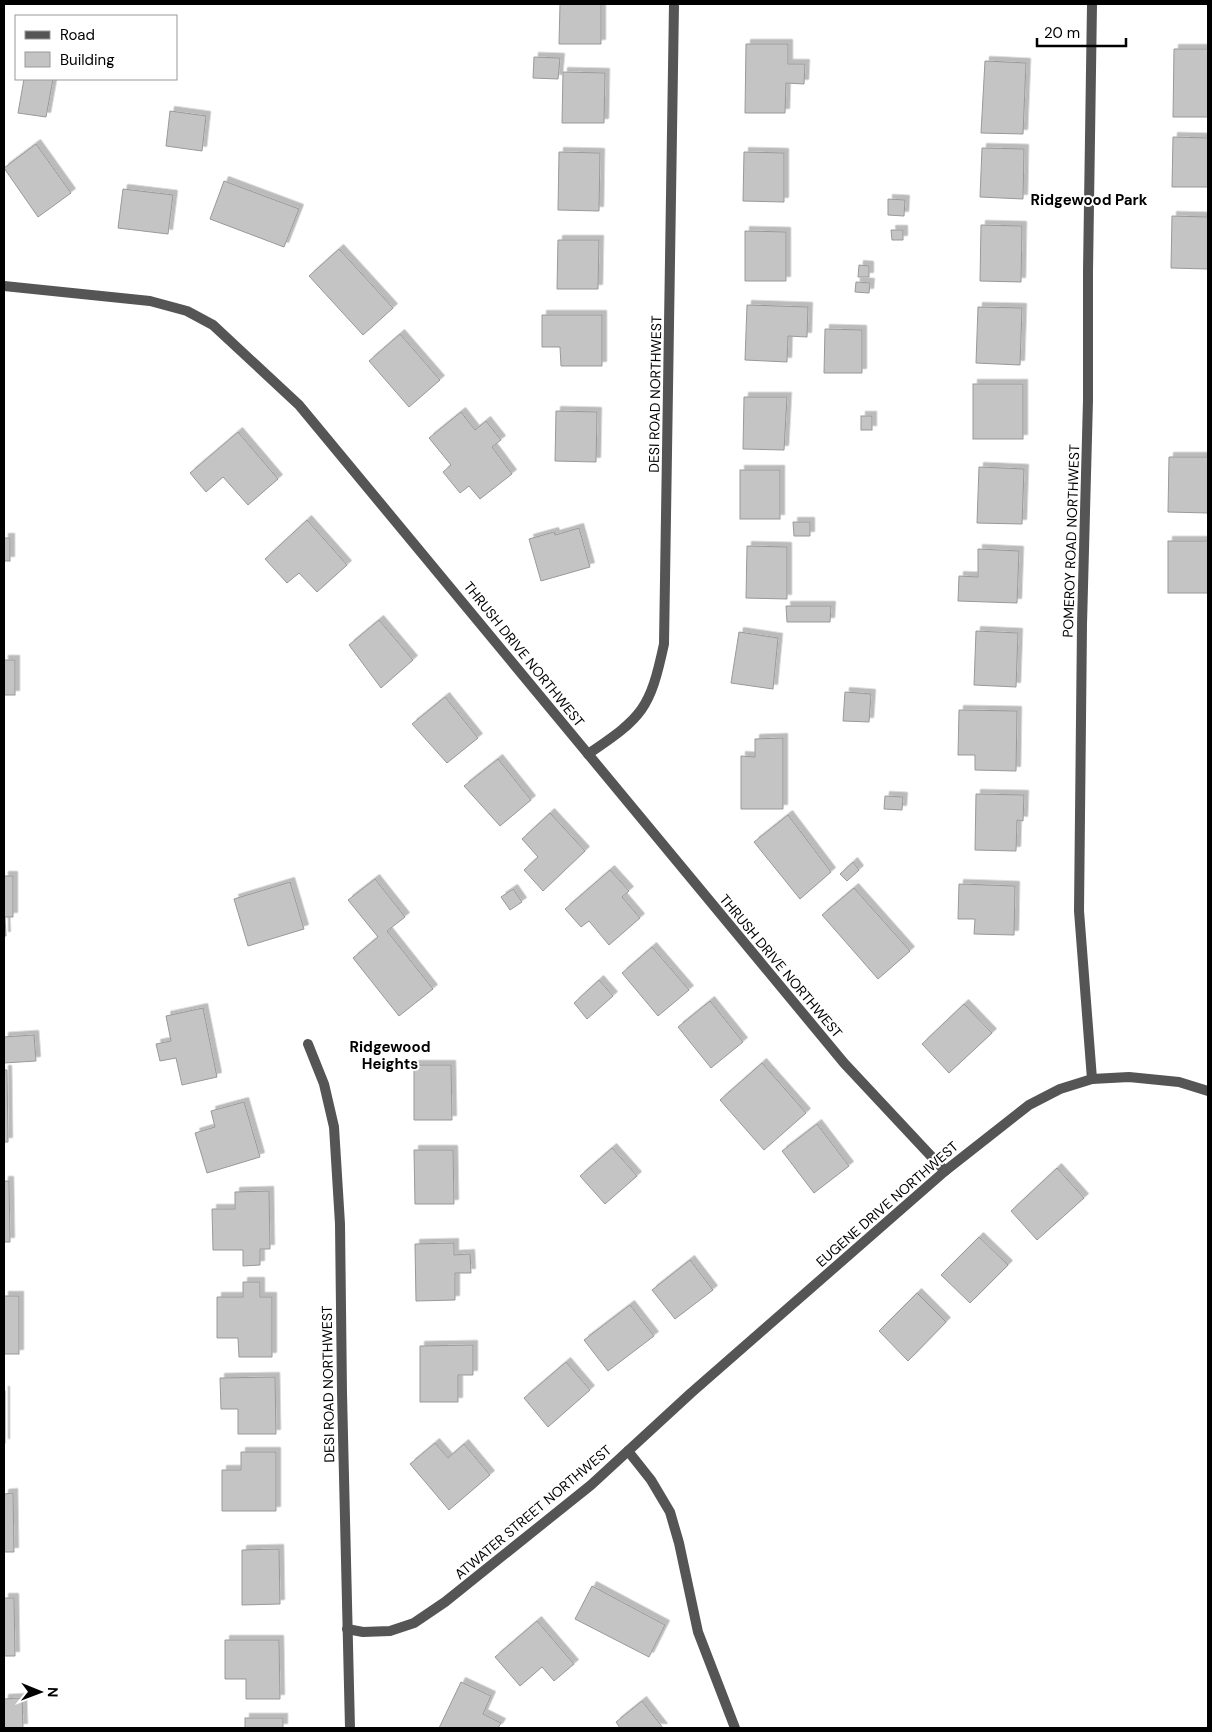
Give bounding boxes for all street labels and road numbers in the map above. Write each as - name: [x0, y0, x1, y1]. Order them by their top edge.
- street label: DESI ROAD NORTHWEST: [645, 315, 665, 473]
- street label: POMEROY ROAD NORTHWEST: [1059, 444, 1083, 638]
- street label: THRUSH DRIVE NORTHWEST: [460, 578, 588, 730]
- street label: THRUSH DRIVE NORTHWEST: [716, 891, 846, 1042]
- street label: EUGENE DRIVE NORTHWEST: [812, 1137, 962, 1271]
- street label: DESI ROAD NORTHWEST: [318, 1305, 338, 1463]
- street label: ATWATER STREET NORTHWEST: [451, 1441, 615, 1583]

